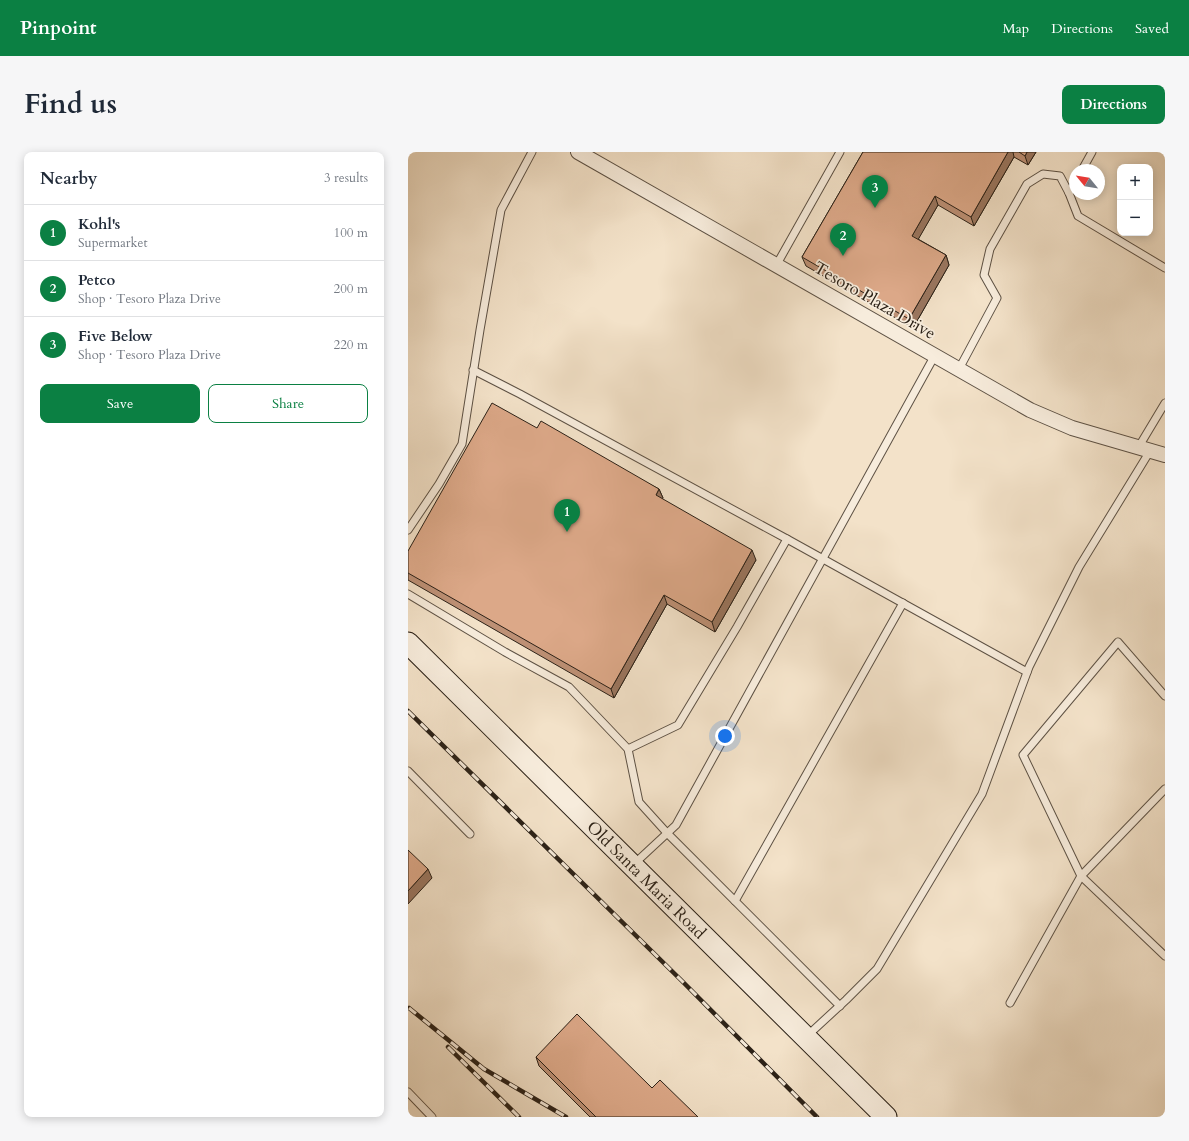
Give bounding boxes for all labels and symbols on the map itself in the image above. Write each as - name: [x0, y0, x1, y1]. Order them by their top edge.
- north arrow: [1069, 164, 1105, 200]
- pin: 3: [862, 175, 888, 208]
- pin: 2: [830, 223, 856, 256]
- street label: Tesoro Plaza Drive: [810, 256, 940, 345]
- pin: 1: [554, 499, 580, 532]
- your location: [715, 726, 735, 746]
- street label: Old Santa Maria Road: [582, 816, 711, 944]

